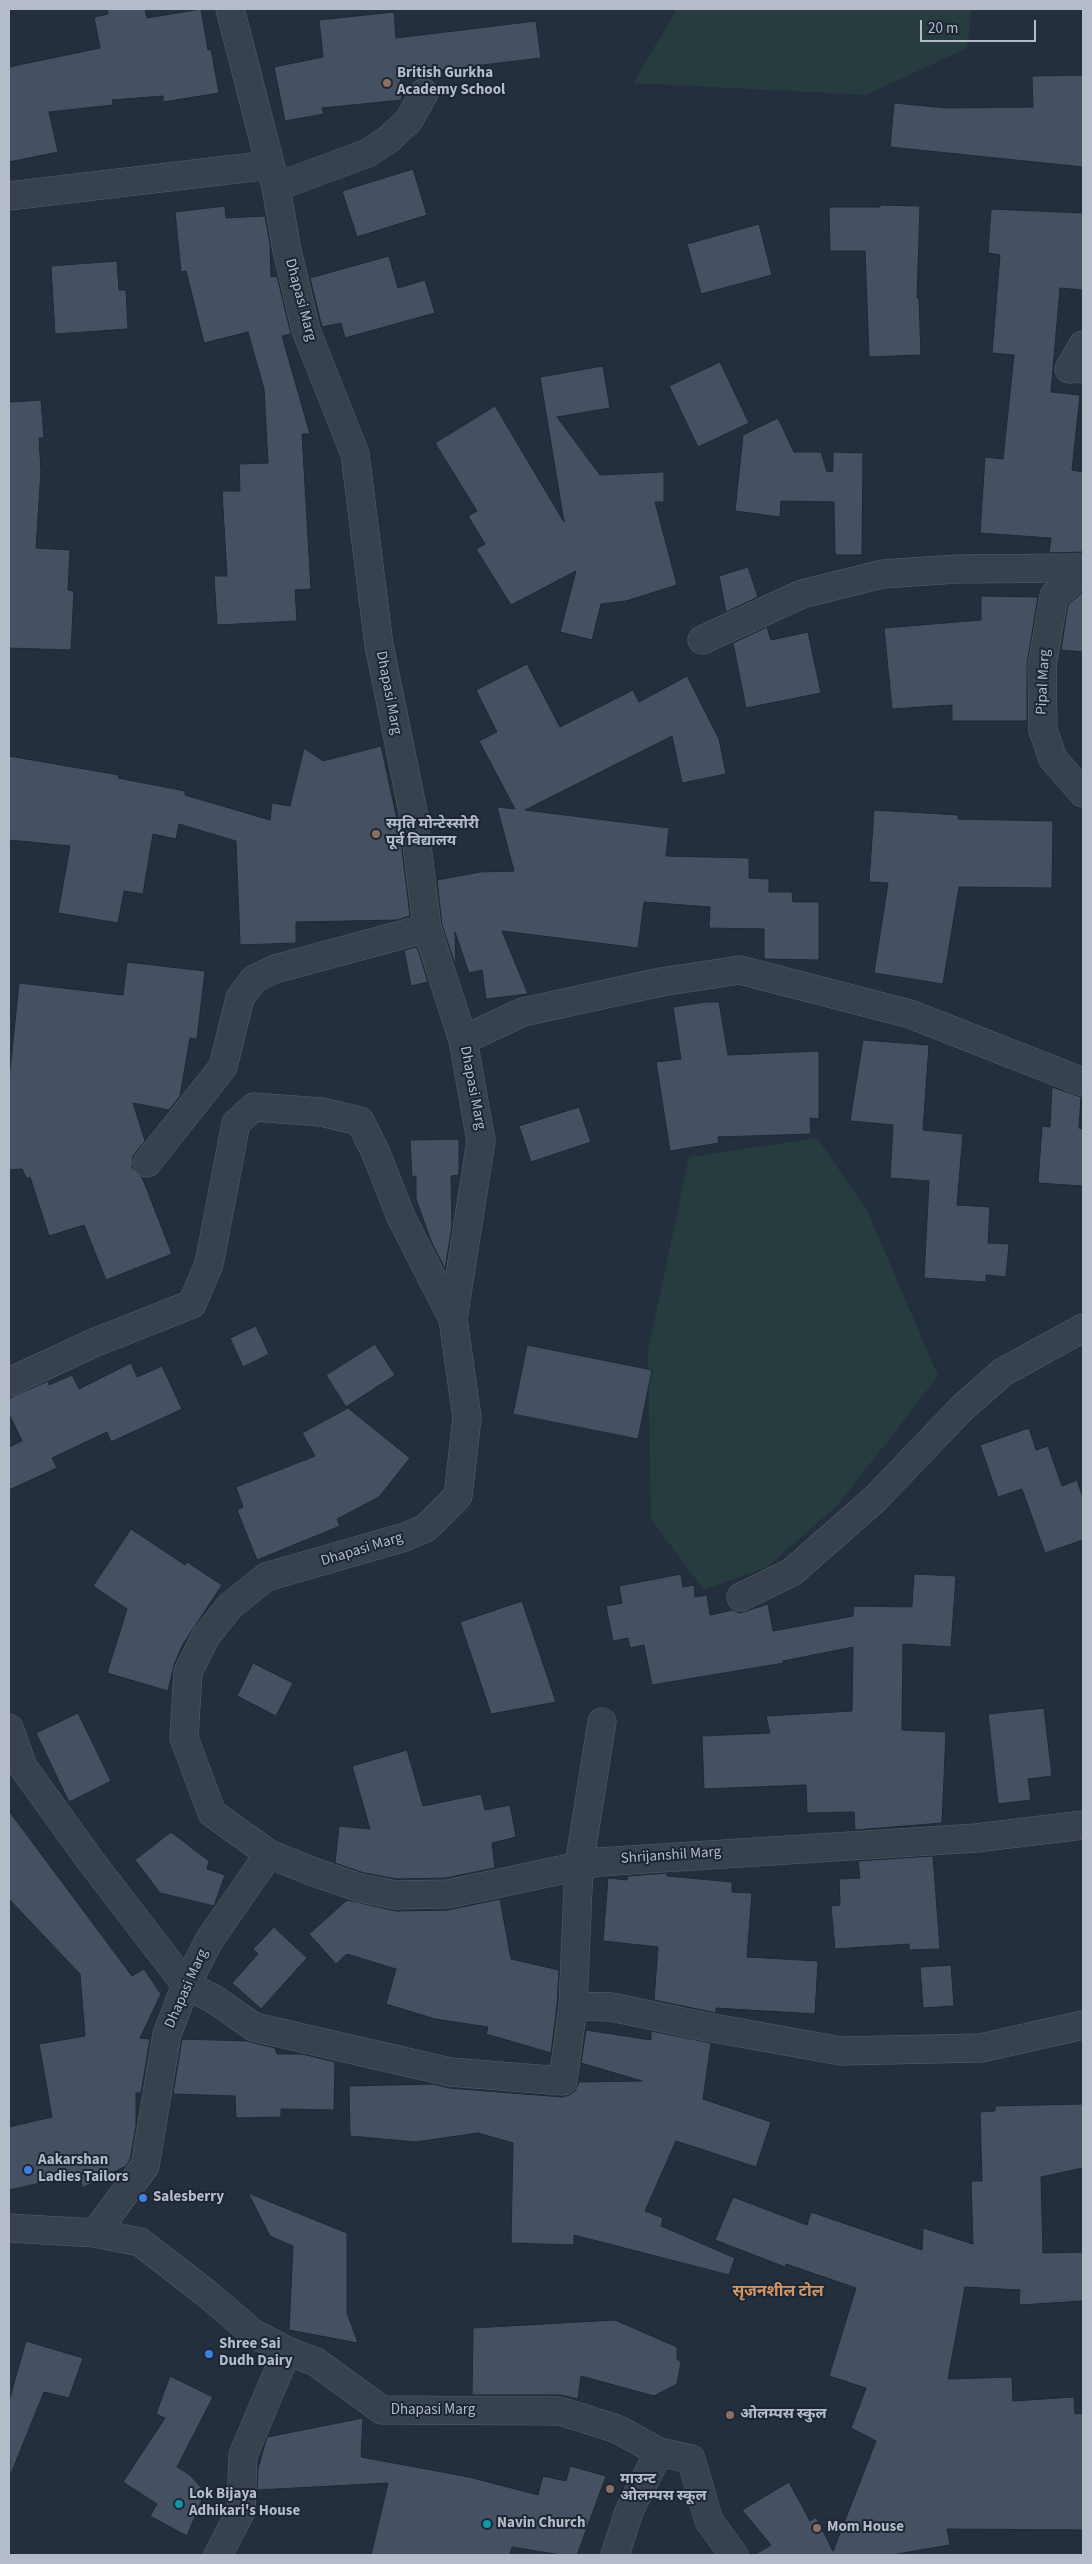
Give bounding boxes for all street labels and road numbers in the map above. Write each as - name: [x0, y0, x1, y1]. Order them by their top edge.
- street label: Dhapasi Marg: [280, 257, 320, 343]
- street label: Pipal Marg: [1033, 649, 1055, 715]
- street label: Dhapasi Marg: [371, 650, 405, 736]
- street label: Dhapasi Marg: [455, 1045, 489, 1131]
- street label: Dhapasi Marg: [319, 1529, 405, 1571]
- street label: Shrijanshil Marg: [620, 1844, 722, 1868]
- street label: Dhapasi Marg: [162, 1947, 212, 2031]
- street label: Dhapasi Marg: [391, 2402, 475, 2420]

